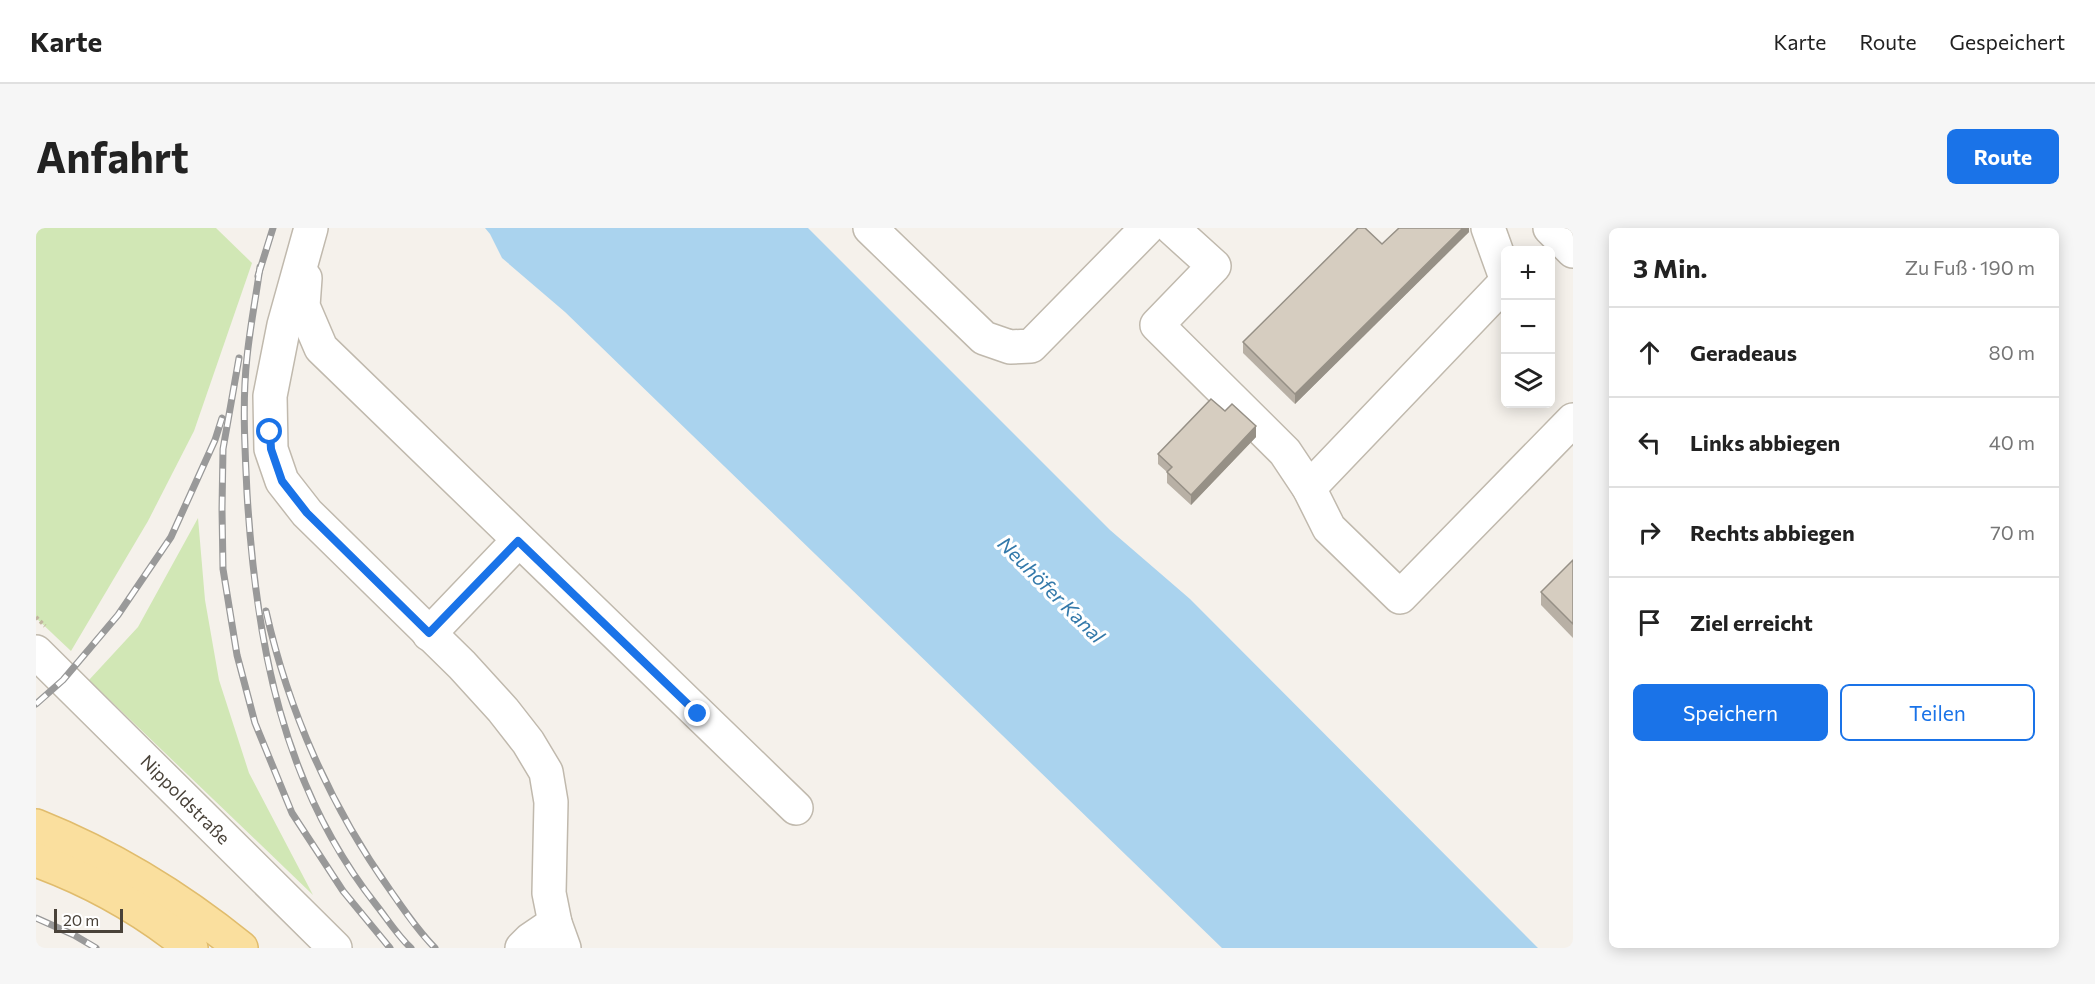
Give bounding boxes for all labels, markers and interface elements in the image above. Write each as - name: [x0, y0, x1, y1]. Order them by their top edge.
- text: Karte: [30, 24, 102, 58]
- text: Karte: [1773, 29, 1826, 54]
- text: Route: [1859, 29, 1917, 54]
- text: Gespeichert: [1950, 29, 2065, 54]
- button: Route: [1947, 129, 2059, 184]
- text: Anfahrt: [36, 130, 189, 182]
- map controls: [1501, 246, 1555, 408]
- button: +: [1501, 246, 1555, 300]
- text: 3 Min.: [1633, 252, 1707, 283]
- text: Zu Fuß · 190 m: [1905, 255, 2035, 279]
- button: −: [1501, 300, 1555, 354]
- icon: ahead: [1633, 336, 1666, 369]
- text: Geradeaus: [1690, 339, 1797, 366]
- text: 80 m: [1989, 340, 2035, 364]
- button: layers: [1501, 354, 1555, 408]
- route start: [256, 418, 282, 444]
- icon: left: [1633, 426, 1666, 459]
- text: Links abbiegen: [1690, 429, 1840, 456]
- text: 40 m: [1989, 430, 2035, 454]
- icon: right: [1633, 516, 1666, 549]
- text: Rechts abbiegen: [1690, 519, 1855, 546]
- text: 70 m: [1990, 520, 2035, 544]
- water label: Neuhöfer Kanal: [993, 531, 1111, 648]
- icon: arrive: [1633, 606, 1666, 639]
- text: Ziel erreicht: [1690, 609, 1813, 636]
- button: Speichern: [1633, 684, 1828, 741]
- button: Teilen: [1840, 684, 2035, 741]
- route end: [684, 700, 710, 726]
- street label: Nippoldstraße: [136, 750, 235, 849]
- scale bar: [54, 906, 123, 934]
- text: 20 m: [63, 910, 99, 929]

